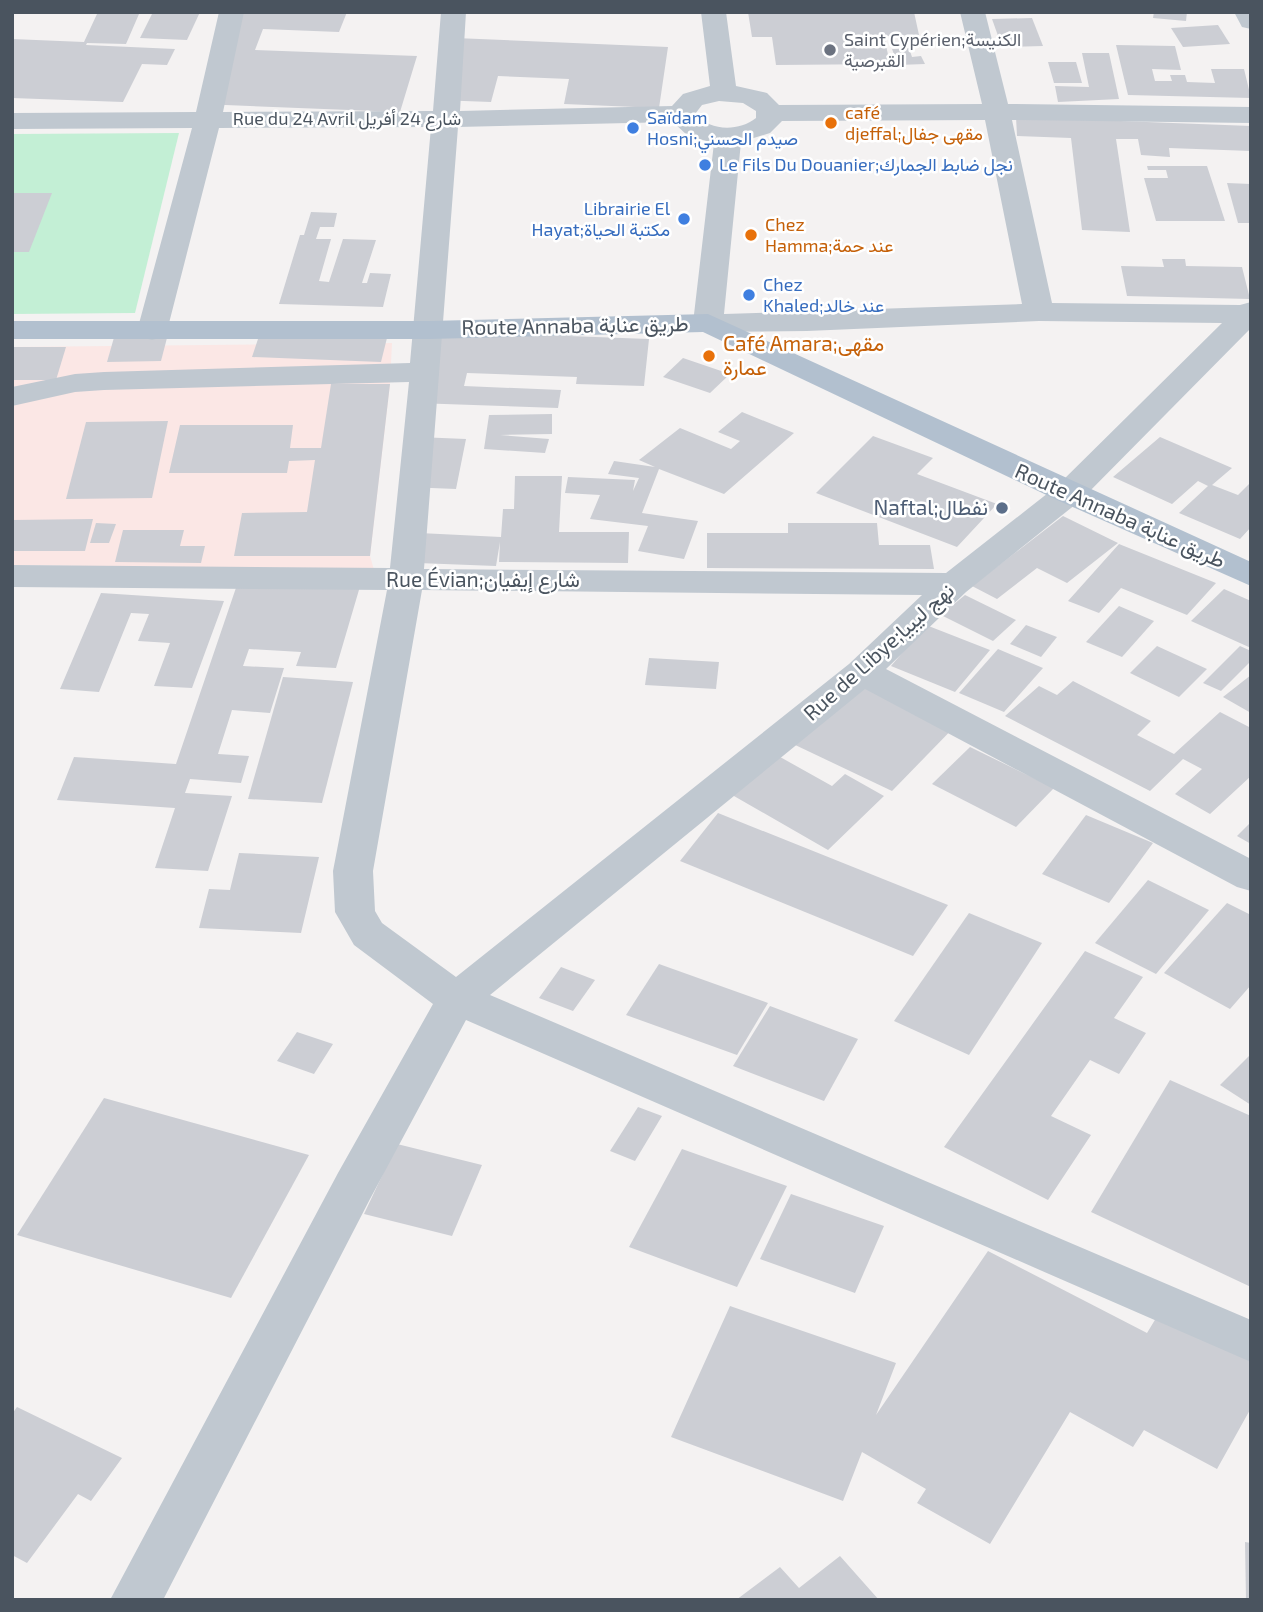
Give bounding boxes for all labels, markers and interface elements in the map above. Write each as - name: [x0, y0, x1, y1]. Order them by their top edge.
- place label: Saint Cypérien;الكنيسة القبرصية: [844, 28, 1021, 72]
- marker: Saint Cypérien;الكنيسة القبرصية: [822, 42, 838, 58]
- place label: café djeffal;مقهى جفال: [845, 101, 983, 145]
- place label: Saïdam Hosni;صيدم الحسني: [647, 106, 798, 154]
- street label: Rue du 24 Avril شارع 24 أفريل: [233, 107, 461, 131]
- marker: café djeffal;مقهى جفال: [823, 115, 839, 131]
- marker: Saïdam Hosni;صيدم الحسني: [625, 120, 641, 136]
- place label: Le Fils Du Douanier;نجل ضابط الجمارك: [719, 153, 1013, 176]
- marker: Le Fils Du Douanier;نجل ضابط الجمارك: [697, 157, 713, 173]
- place label: Librairie El Hayat;مكتبة الحياة: [532, 197, 671, 240]
- marker: Librairie El Hayat;مكتبة الحياة: [676, 211, 692, 227]
- place label: Chez Hamma;عند حمة: [765, 213, 893, 256]
- marker: Chez Hamma;عند حمة: [743, 227, 759, 243]
- place label: Chez Khaled;عند خالد: [763, 273, 884, 316]
- marker: Chez Khaled;عند خالد: [741, 287, 757, 303]
- street label: Route Annaba طريق عنابة: [461, 310, 689, 341]
- place label: Café Amara;مقهى عمارة: [723, 330, 884, 381]
- marker: Café Amara;مقهى عمارة: [701, 348, 717, 364]
- street label: Route Annaba طريق عنابة: [1011, 457, 1229, 574]
- place label: Naftal;نفطال: [873, 494, 988, 520]
- marker: Naftal;نفطال: [994, 500, 1010, 516]
- street label: Rue Évian;شارع إيفيان: [386, 566, 580, 594]
- street label: Rue de Libye;نهج ليبيا: [798, 577, 960, 727]

